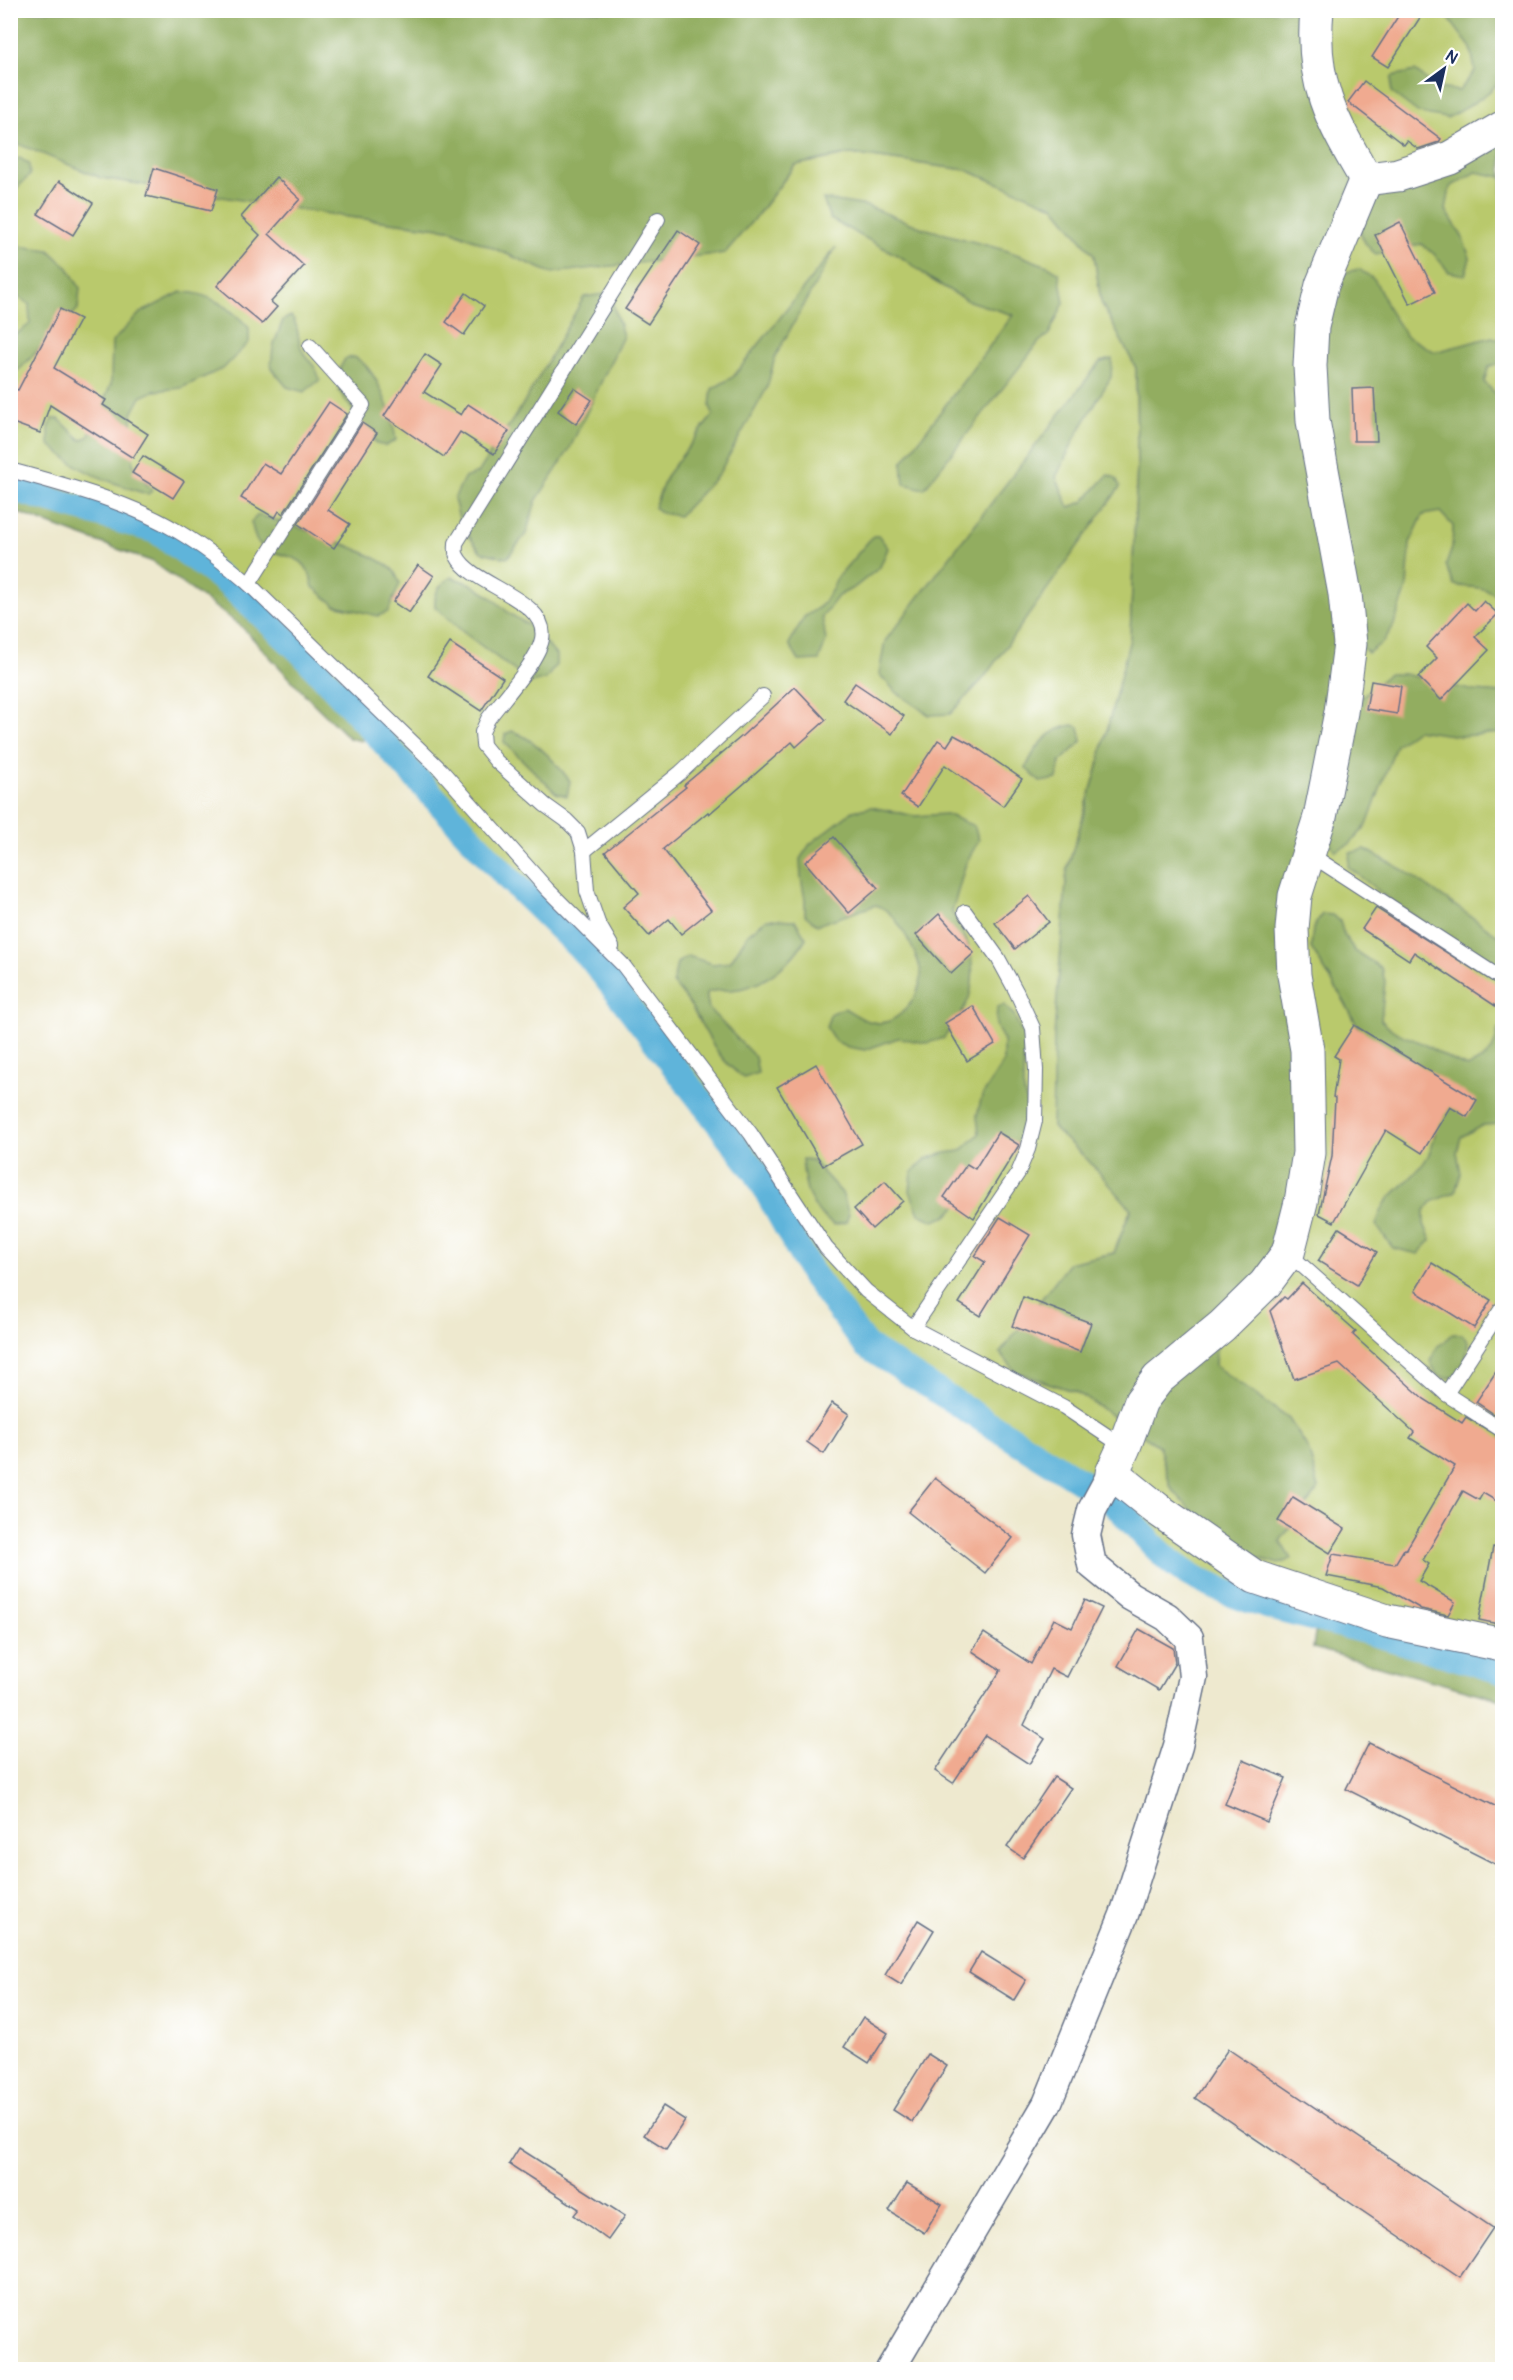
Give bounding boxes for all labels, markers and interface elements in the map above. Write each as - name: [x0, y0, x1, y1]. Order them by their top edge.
- north arrow: [1414, 39, 1474, 99]
- text: N: [1442, 46, 1462, 69]

